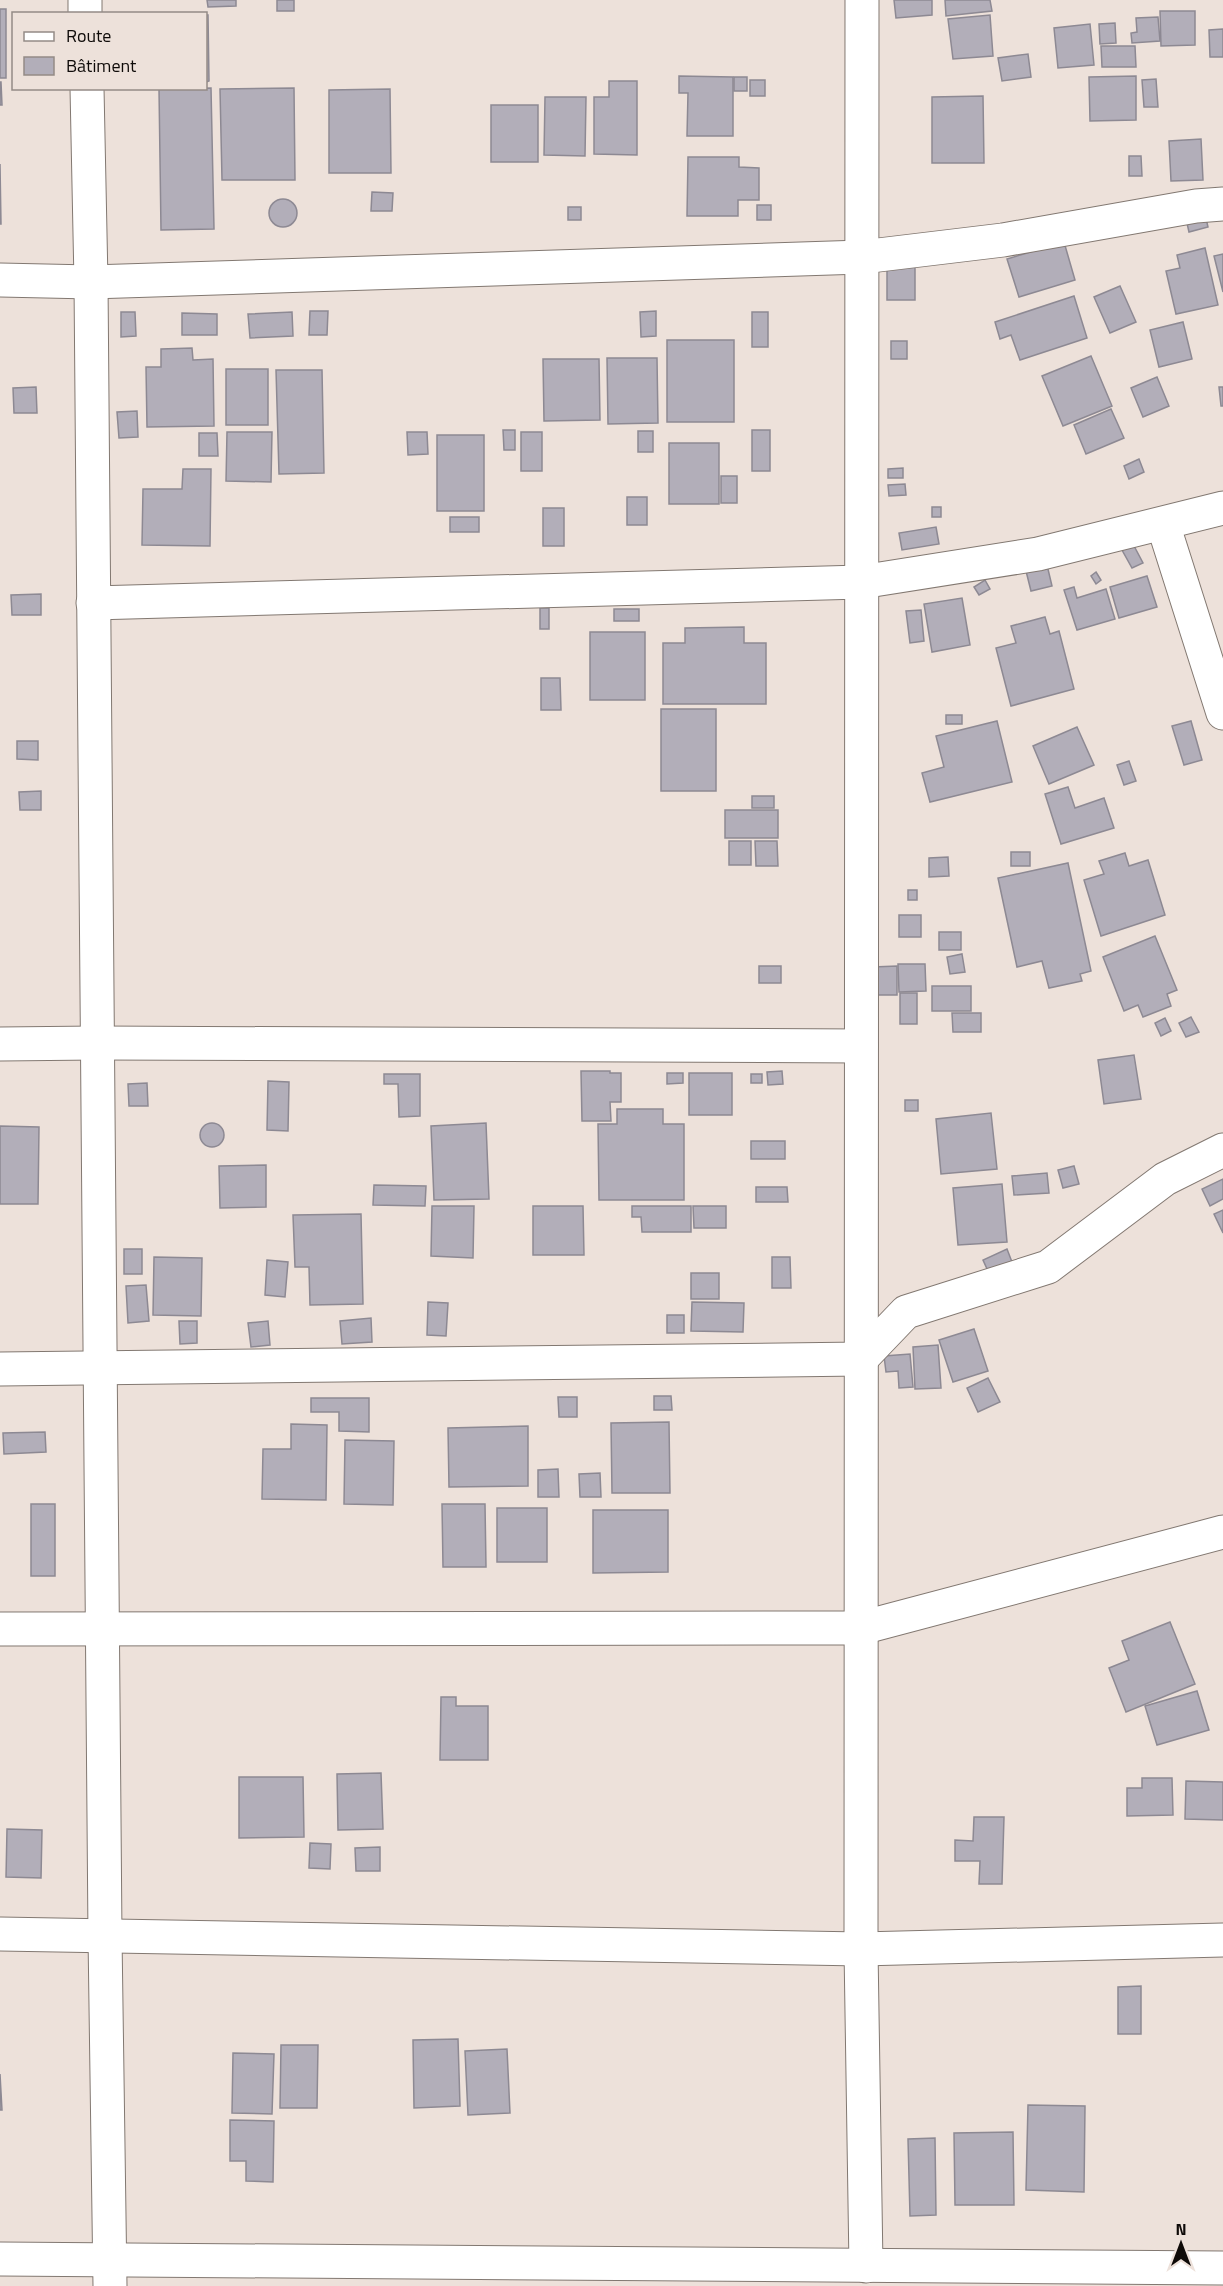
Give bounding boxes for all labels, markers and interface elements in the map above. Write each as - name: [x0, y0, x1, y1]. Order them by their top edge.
- legend: [12, 12, 207, 90]
- text: Route: [66, 22, 111, 49]
- text: Bâtiment: [66, 52, 137, 79]
- north arrow: [1151, 2214, 1211, 2274]
- text: N: [1175, 2217, 1187, 2241]

